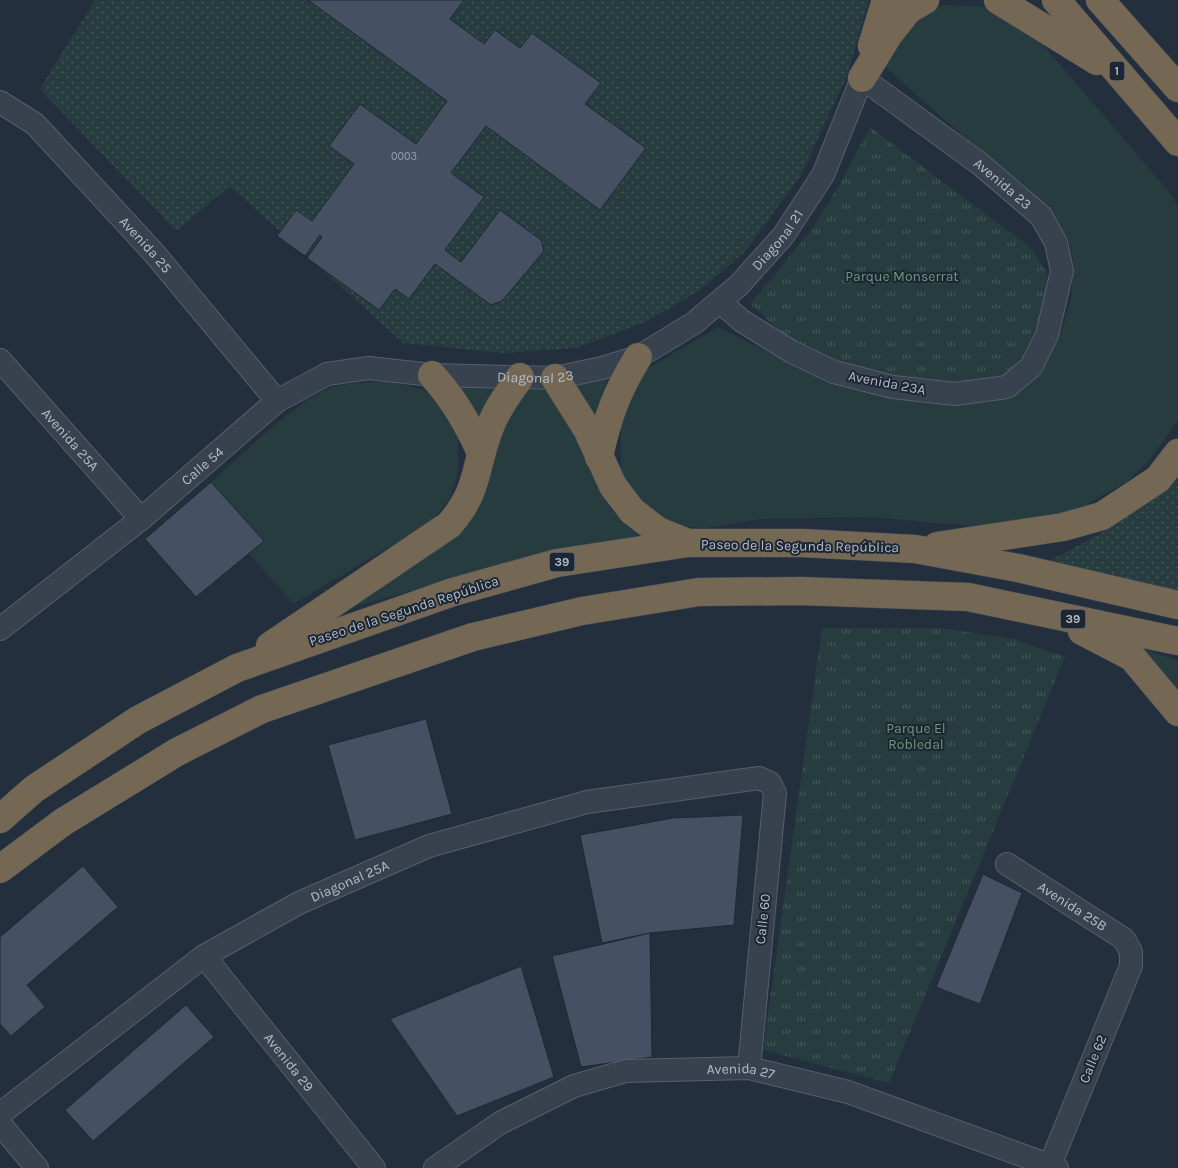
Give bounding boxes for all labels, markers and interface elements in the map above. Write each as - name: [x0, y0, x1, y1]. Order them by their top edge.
- road number: 1: [1110, 61, 1124, 80]
- house number: 0003: [391, 150, 417, 163]
- street label: Avenida 23: [971, 154, 1035, 213]
- street label: Diagonal 21: [748, 206, 807, 274]
- street label: Avenida 25: [116, 213, 175, 276]
- park label: Parque Monserrat: [845, 268, 959, 285]
- street label: Diagonal 23: [497, 366, 575, 387]
- street label: Avenida 23A: [847, 367, 927, 399]
- street label: Avenida 25A: [38, 404, 103, 474]
- street label: Calle 54: [178, 443, 227, 489]
- street label: Paseo de la Segunda República: [701, 536, 899, 556]
- road number: 39: [550, 552, 574, 572]
- street label: Paseo de la Segunda República: [307, 572, 501, 650]
- road number: 39: [1060, 610, 1086, 628]
- park label: Parque El Robledal: [886, 720, 946, 753]
- street label: Diagonal 25A: [308, 856, 392, 906]
- street label: Avenida 25B: [1035, 878, 1110, 934]
- street label: Calle 60: [752, 893, 774, 945]
- street label: Avenida 29: [260, 1029, 318, 1095]
- street label: Calle 62: [1076, 1032, 1110, 1086]
- street label: Avenida 27: [707, 1059, 777, 1083]

